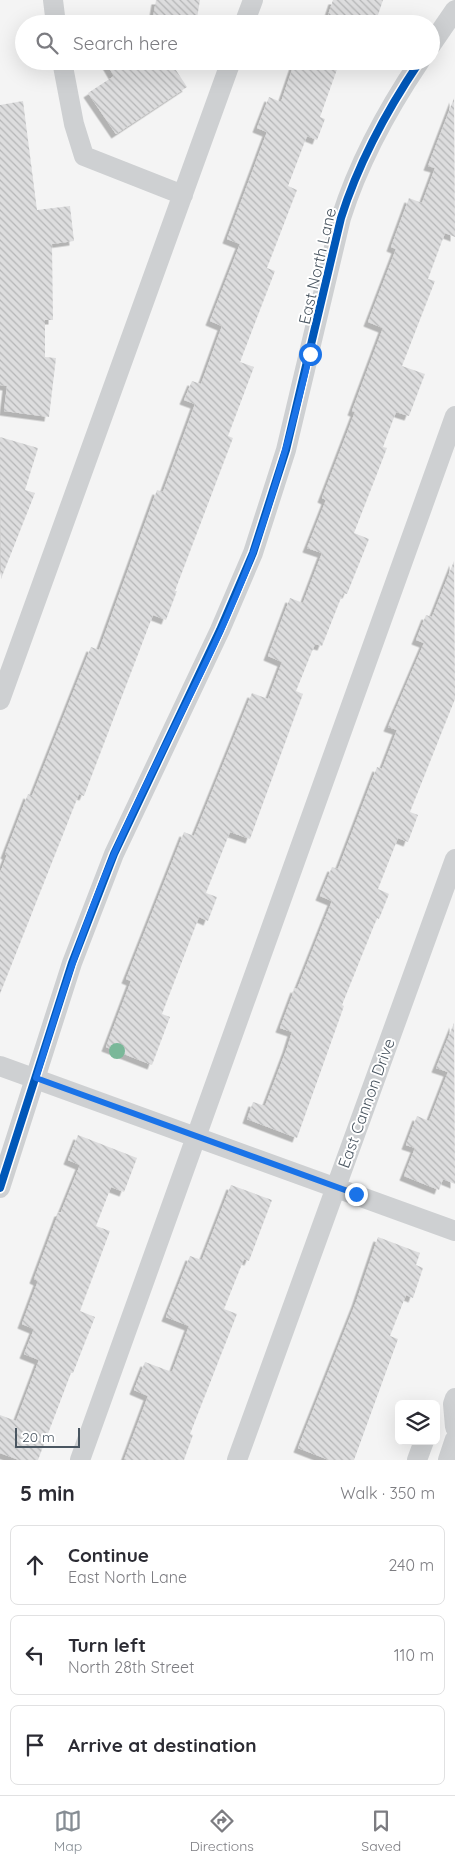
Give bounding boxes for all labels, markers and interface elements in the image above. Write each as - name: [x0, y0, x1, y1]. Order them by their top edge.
- search box: [15, 15, 440, 70]
- icon: search: [33, 29, 61, 57]
- text: Search here: [73, 31, 178, 55]
- street label: East North Lane: [294, 206, 340, 326]
- route start: [299, 343, 322, 366]
- street label: East Cannon Drive: [333, 1035, 399, 1171]
- route end: [345, 1183, 368, 1206]
- map controls: [395, 1400, 440, 1445]
- button: layers: [395, 1400, 440, 1445]
- scale bar: [15, 1425, 80, 1448]
- text: 20 m: [22, 1428, 55, 1446]
- text: 5 min: [20, 1480, 75, 1506]
- text: Walk · 350 m: [340, 1483, 435, 1503]
- text: Continue: [68, 1543, 149, 1567]
- icon: ahead: [21, 1551, 49, 1579]
- text: 240 m: [388, 1555, 434, 1575]
- text: East North Lane: [68, 1567, 187, 1587]
- text: Turn left: [68, 1633, 146, 1657]
- icon: left: [21, 1641, 49, 1669]
- text: 110 m: [394, 1645, 434, 1665]
- text: North 28th Street: [68, 1657, 194, 1677]
- icon: arrive: [21, 1731, 49, 1759]
- text: Arrive at destination: [68, 1733, 257, 1757]
- tab: Map: [54, 1807, 82, 1855]
- tab: Directions: [190, 1807, 254, 1855]
- tab: Saved: [361, 1807, 401, 1855]

